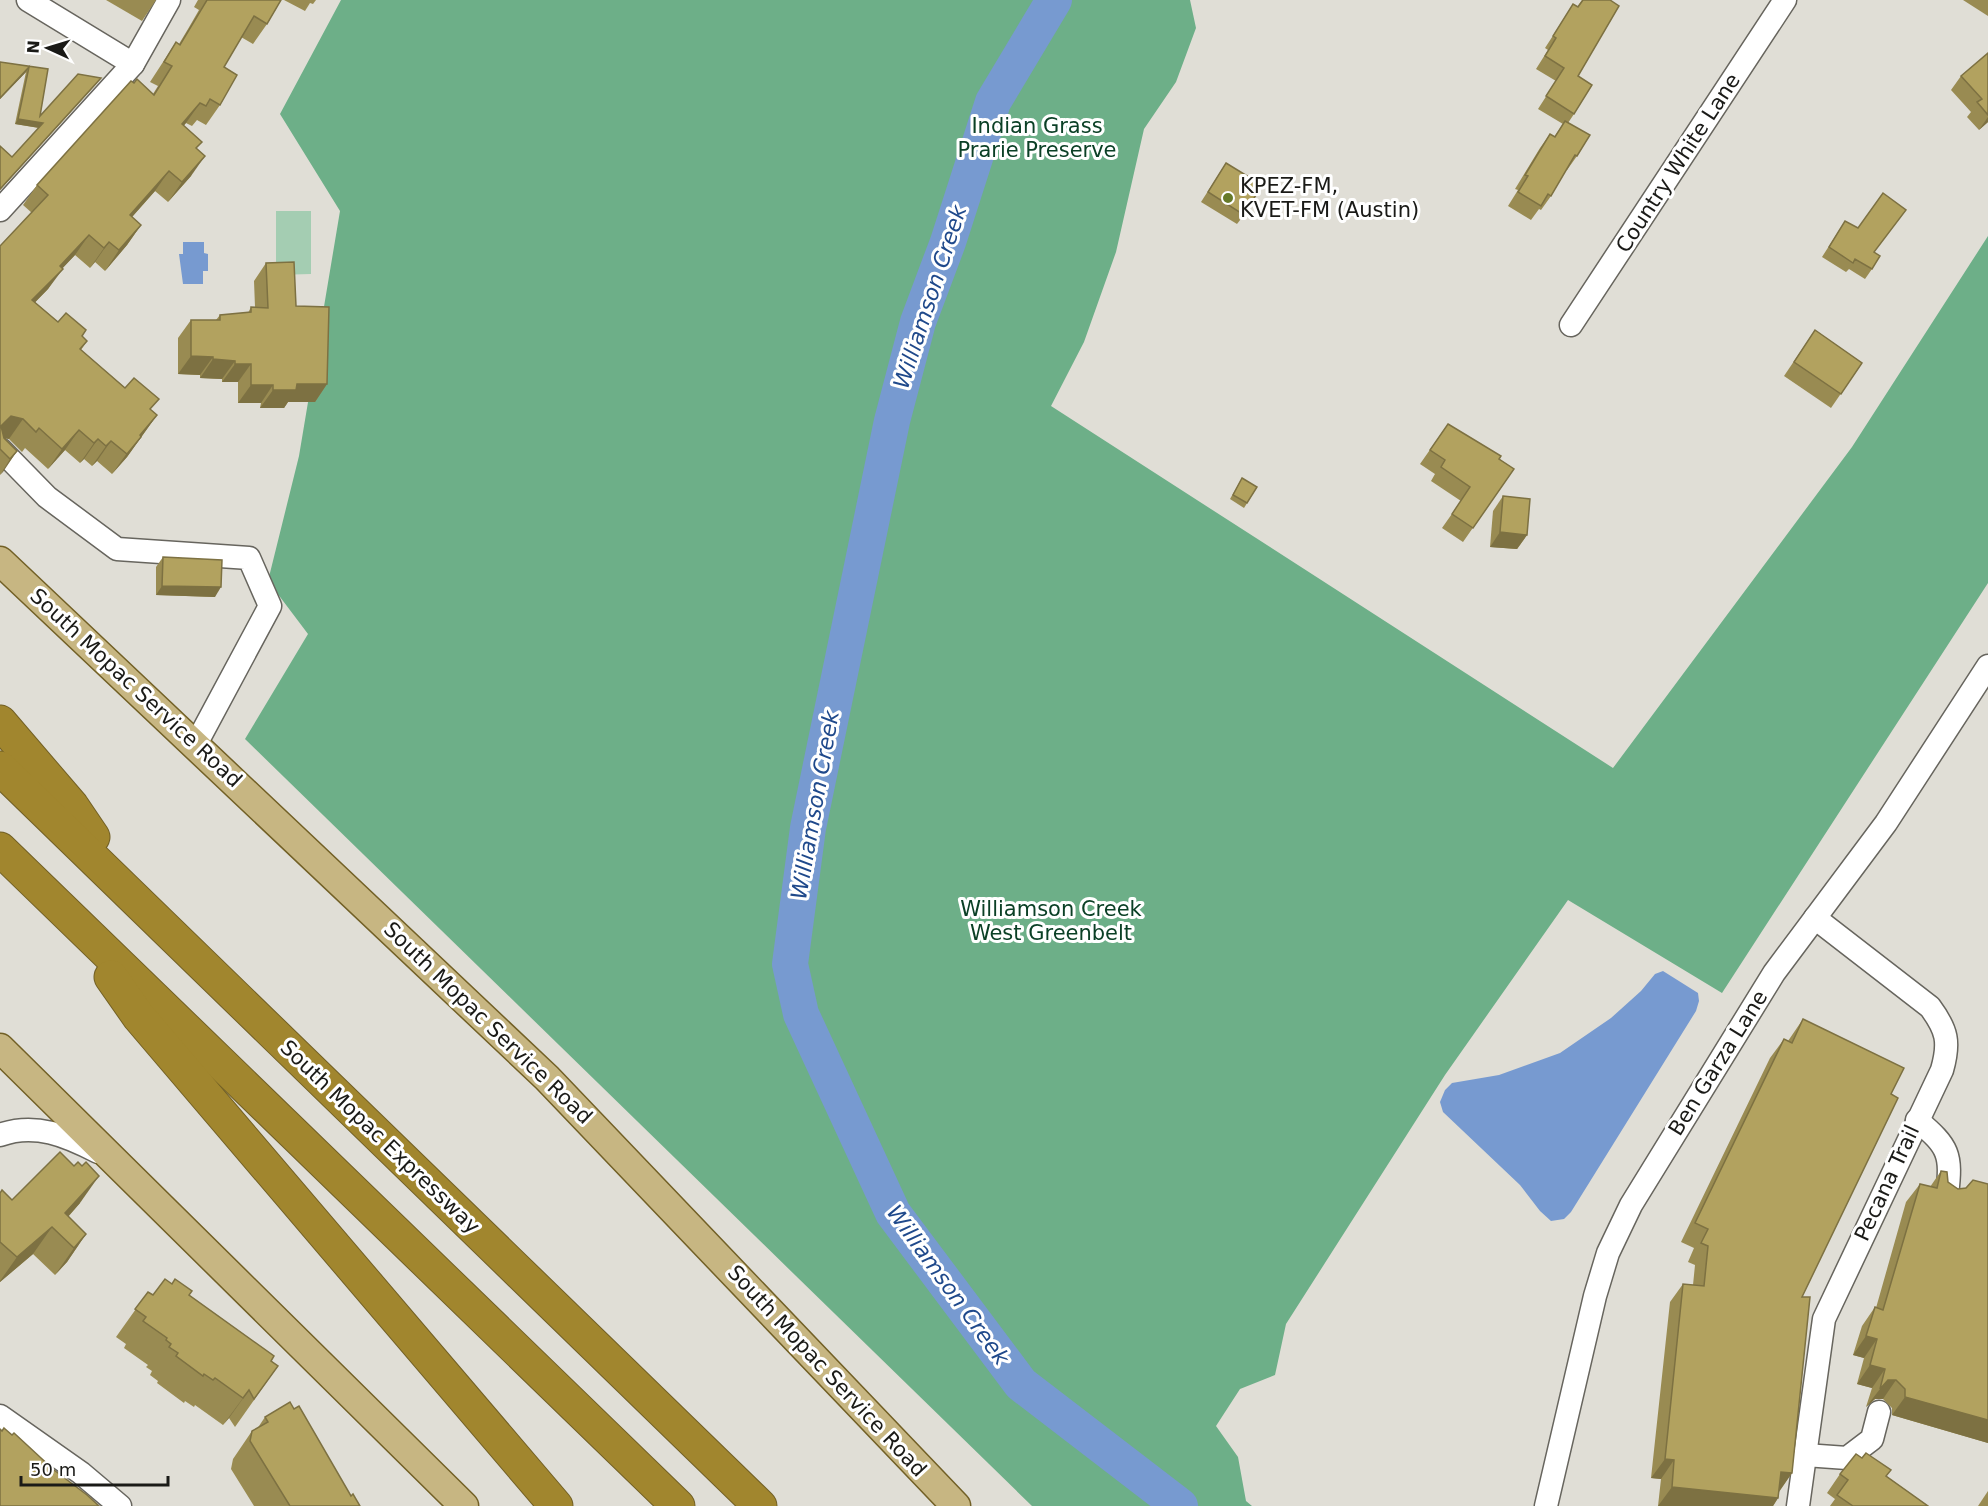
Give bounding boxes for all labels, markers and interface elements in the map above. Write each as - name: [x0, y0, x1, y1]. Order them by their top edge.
- north arrow: [18, 18, 78, 78]
- text: N: [24, 40, 43, 54]
- street label: Country White Lane: [1611, 69, 1745, 257]
- park label: Indian Grass Prarie Preserve: [957, 114, 1117, 162]
- place label: KPEZ-FM, KVET-FM (Austin): [1240, 174, 1419, 222]
- marker: KPEZ-FM, KVET-FM (Austin): [1221, 191, 1235, 205]
- water label: Williamson Creek: [889, 201, 972, 392]
- street label: South Mopac Service Road: [25, 584, 247, 792]
- water label: Williamson Creek: [786, 707, 844, 901]
- park label: Williamson Creek West Greenbelt: [960, 897, 1143, 945]
- street label: South Mopac Service Road: [379, 917, 597, 1129]
- street label: Ben Garza Lane: [1664, 986, 1772, 1140]
- street label: South Mopac Expressway: [275, 1035, 485, 1239]
- street label: Pecana Trail: [1850, 1121, 1924, 1245]
- water label: Williamson Creek: [882, 1200, 1015, 1371]
- street label: South Mopac Service Road: [723, 1260, 931, 1482]
- scale bar: [21, 1449, 168, 1487]
- text: 50 m: [30, 1459, 76, 1480]

